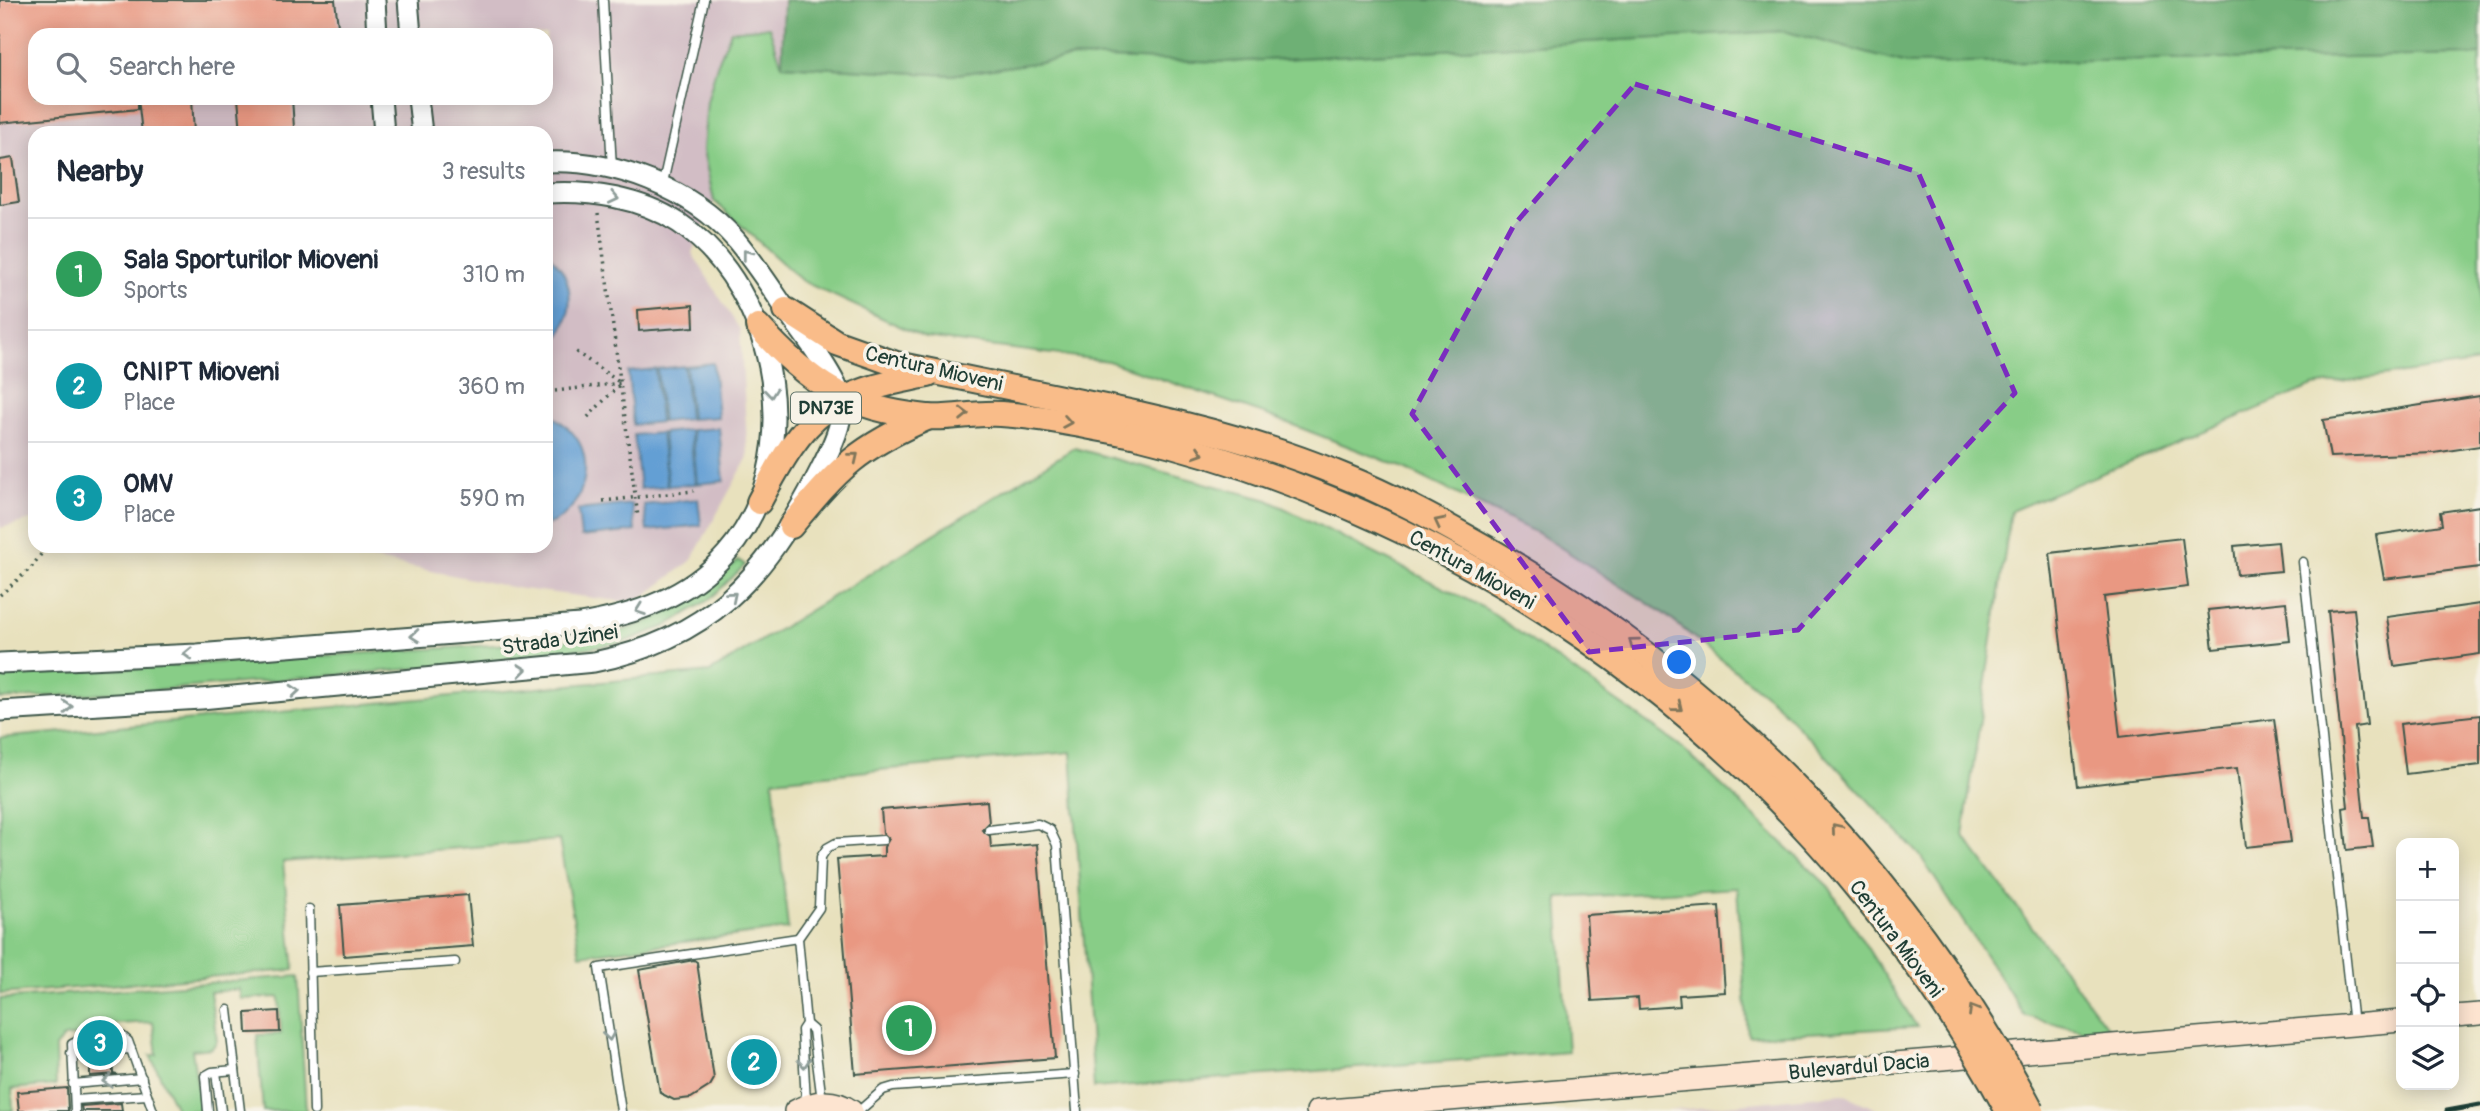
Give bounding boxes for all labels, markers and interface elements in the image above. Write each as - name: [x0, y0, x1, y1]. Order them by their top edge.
- search box: [28, 28, 553, 105]
- icon: search: [52, 48, 90, 86]
- text: Search here: [108, 51, 235, 83]
- text: Nearby: [56, 153, 143, 190]
- text: 3 results: [442, 157, 525, 186]
- one-way arrow: [608, 189, 620, 204]
- text: Sala Sporturilor Mioveni: [123, 244, 378, 276]
- one-way arrow: [742, 250, 755, 262]
- text: 1: [75, 260, 84, 289]
- text: 310 m: [462, 260, 525, 289]
- text: Sports: [123, 276, 187, 305]
- street label: Centura Mioveni: [862, 340, 1006, 398]
- text: CNIPT Mioveni: [123, 356, 279, 388]
- text: 2: [73, 372, 85, 401]
- text: 360 m: [458, 372, 525, 401]
- text: Place: [123, 388, 175, 417]
- one-way arrow: [763, 388, 778, 399]
- road number: DN73E: [791, 392, 861, 424]
- one-way arrow: [960, 406, 970, 422]
- one-way arrow: [1061, 414, 1073, 429]
- one-way arrow: [1192, 445, 1205, 459]
- one-way arrow: [846, 453, 858, 466]
- text: OMV: [123, 468, 174, 500]
- text: 3: [73, 484, 85, 513]
- text: 590 m: [460, 484, 525, 513]
- text: Place: [123, 500, 175, 529]
- one-way arrow: [1434, 517, 1446, 531]
- street label: Centura Mioveni: [1404, 524, 1540, 616]
- one-way arrow: [723, 592, 736, 604]
- one-way arrow: [635, 602, 647, 616]
- street label: Strada Uzinei: [500, 618, 620, 662]
- one-way arrow: [409, 628, 420, 643]
- one-way arrow: [1628, 637, 1641, 650]
- your location: [1662, 645, 1696, 679]
- one-way arrow: [183, 646, 194, 661]
- one-way arrow: [516, 663, 527, 678]
- one-way arrow: [290, 684, 301, 699]
- one-way arrow: [1670, 699, 1682, 712]
- one-way arrow: [63, 700, 74, 715]
- one-way arrow: [1832, 824, 1844, 837]
- map controls: [2396, 838, 2459, 1090]
- button: +: [2396, 838, 2459, 901]
- street label: Centura Mioveni: [1843, 875, 1949, 1003]
- button: −: [2396, 901, 2459, 964]
- button: locate: [2396, 964, 2459, 1027]
- pin: 1: [886, 1002, 932, 1054]
- one-way arrow: [1968, 1005, 1981, 1018]
- pin: 3: [77, 1017, 123, 1069]
- button: layers: [2396, 1027, 2459, 1090]
- one-way arrow: [602, 1030, 617, 1042]
- pin: 2: [731, 1036, 777, 1088]
- street label: Bulevardul Dacia: [1787, 1047, 1931, 1087]
- one-way arrow: [796, 1058, 811, 1069]
- one-way arrow: [102, 1073, 113, 1088]

